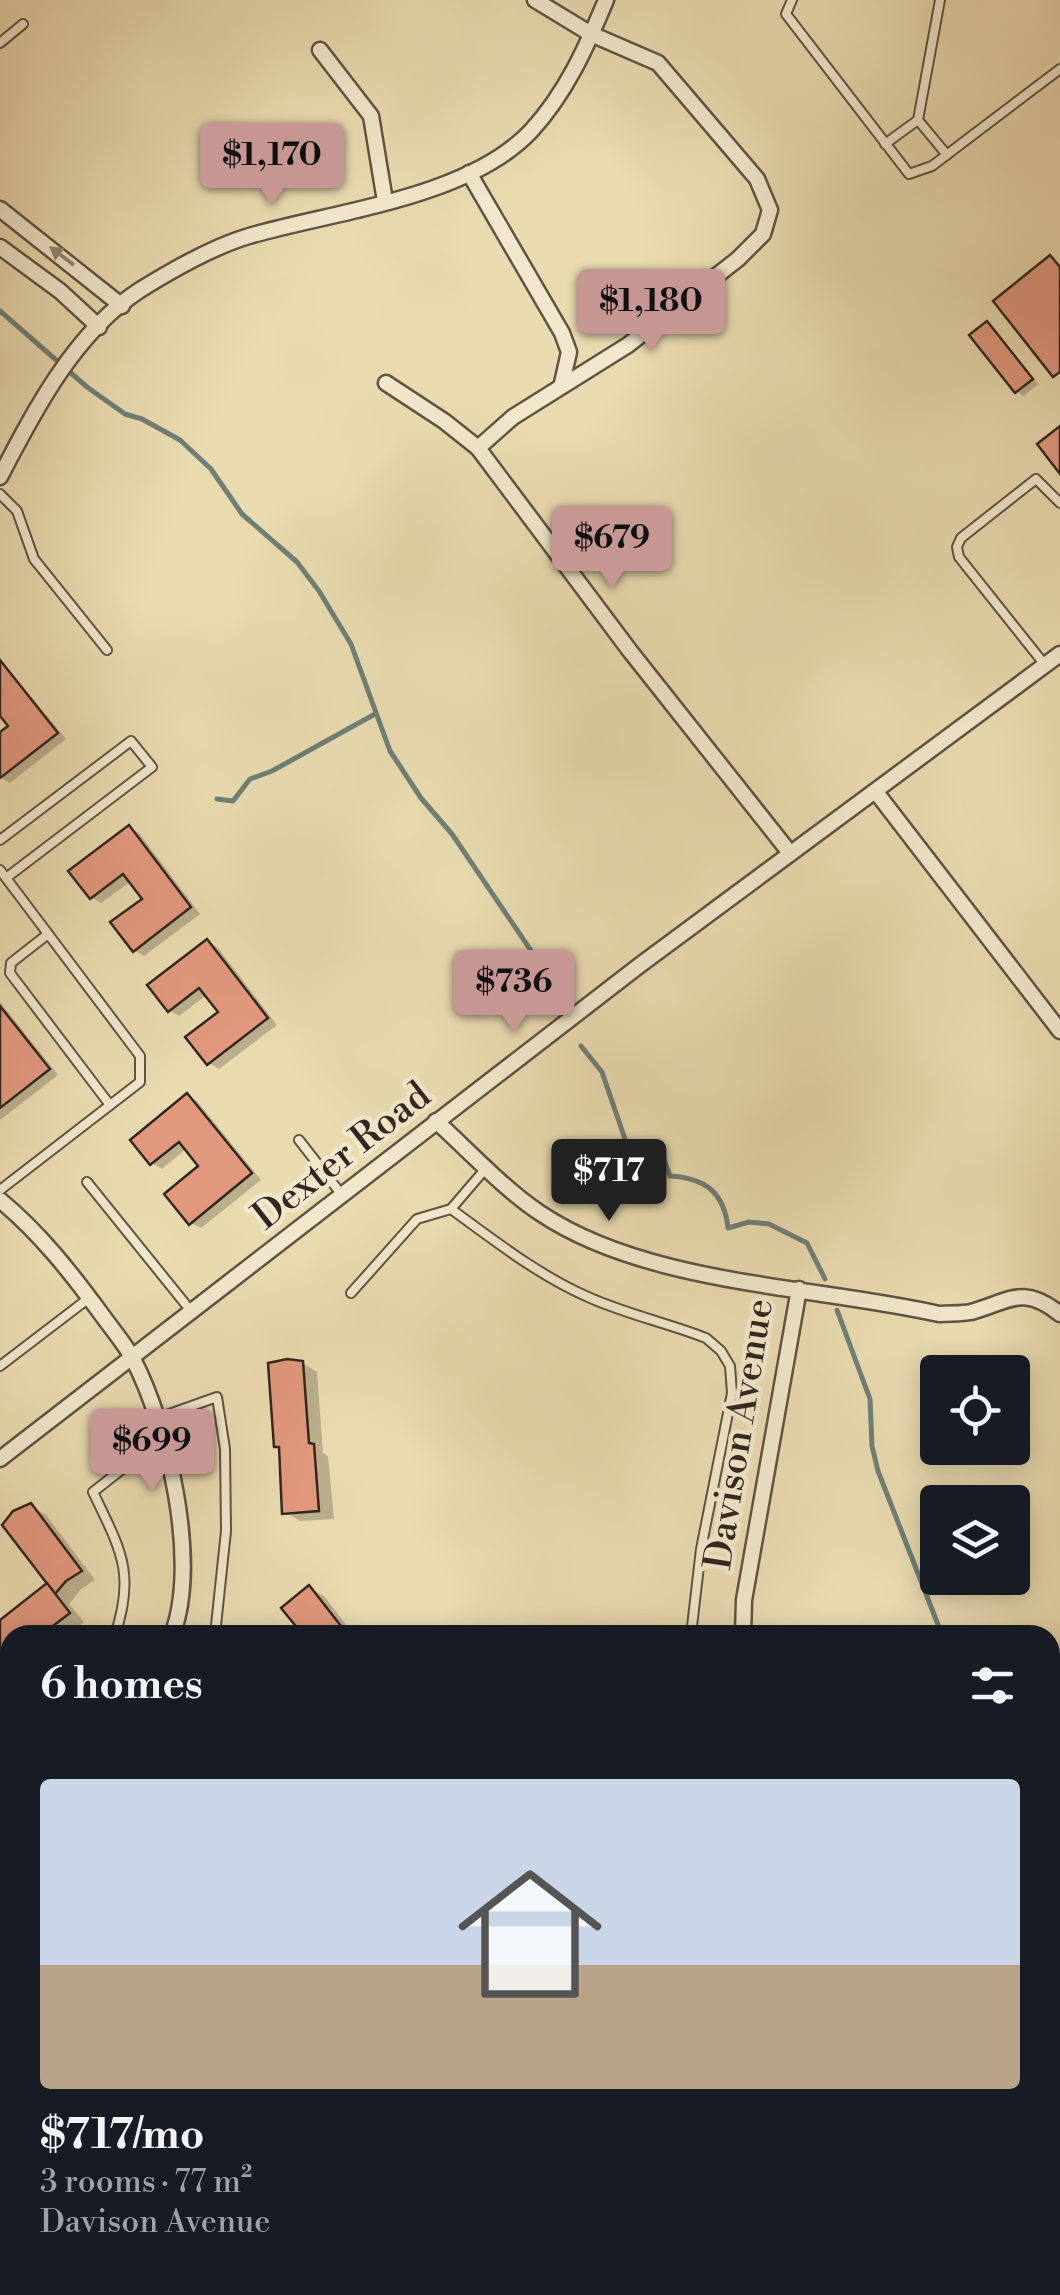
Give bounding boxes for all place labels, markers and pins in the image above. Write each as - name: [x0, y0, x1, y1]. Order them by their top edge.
- pin: $1,170: [191, 123, 353, 208]
- pin: $1,180: [570, 269, 732, 354]
- pin: $679: [553, 506, 671, 591]
- pin: $736: [455, 950, 573, 1035]
- pin: $717: [550, 1139, 668, 1224]
- pin: $699: [93, 1409, 211, 1494]

